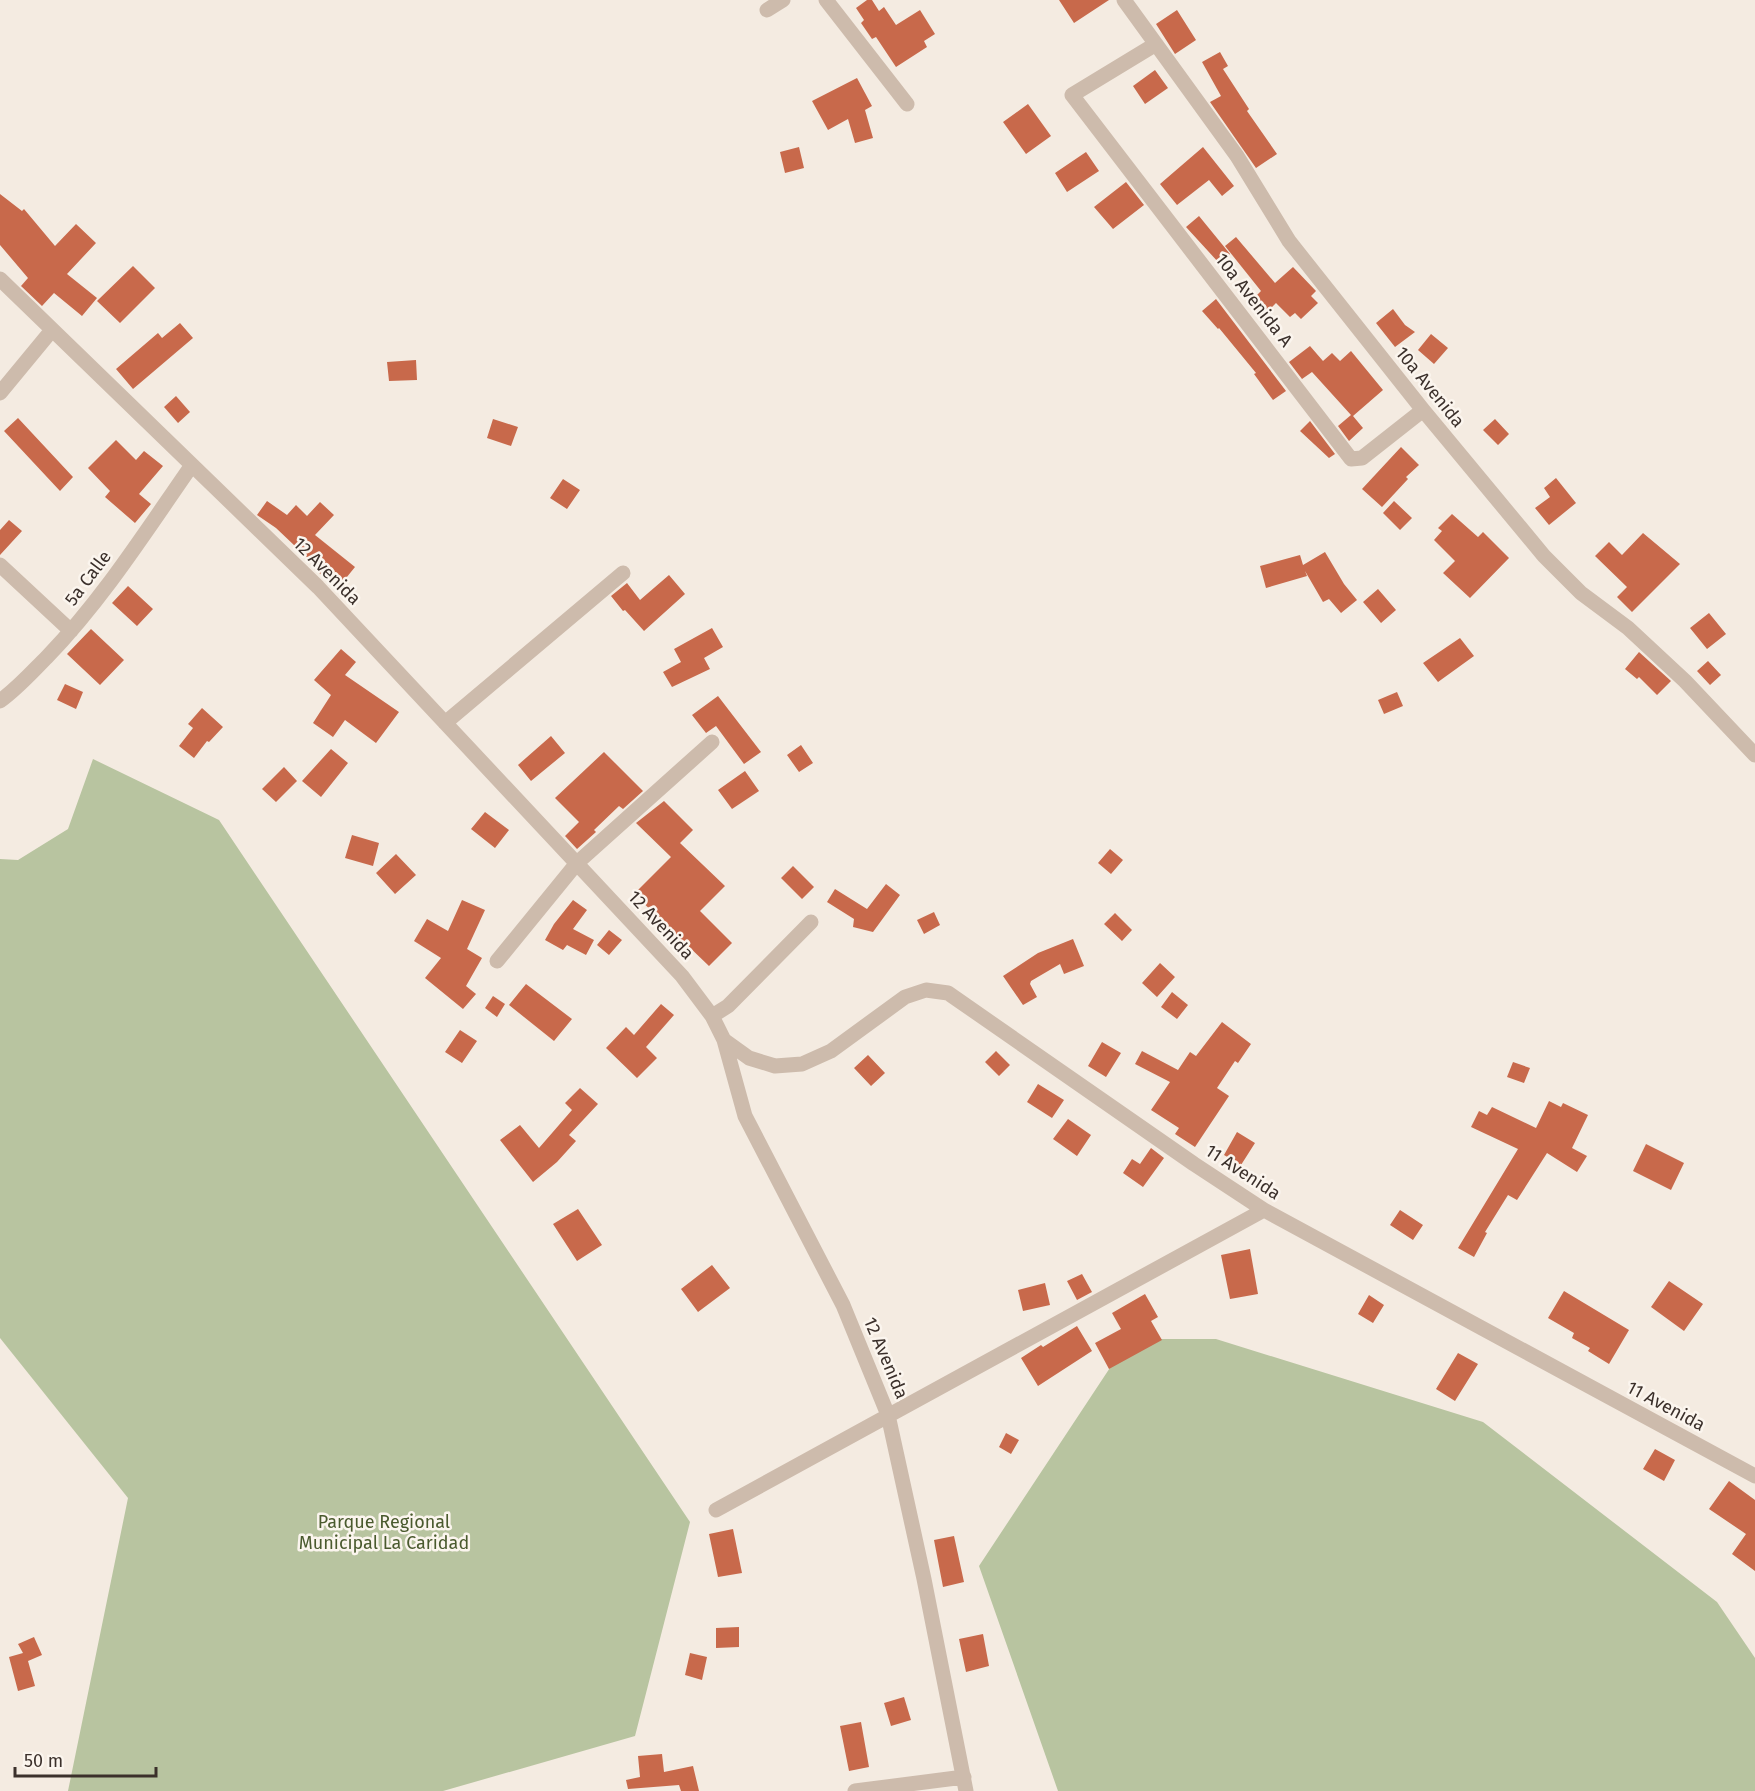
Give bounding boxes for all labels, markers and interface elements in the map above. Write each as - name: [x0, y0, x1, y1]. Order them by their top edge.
- street label: 10a Avenida A: [1211, 249, 1298, 352]
- street label: 10a Avenida: [1391, 342, 1469, 432]
- street label: 12 Avenida: [289, 533, 365, 609]
- street label: 5a Calle: [60, 546, 116, 610]
- street label: 12 Avenida: [623, 886, 699, 964]
- street label: 11 Avenida: [1201, 1140, 1285, 1204]
- street label: 12 Avenida: [859, 1314, 913, 1402]
- street label: 11 Avenida: [1623, 1376, 1709, 1436]
- park label: Parque Regional Municipal La Caridad: [299, 1511, 469, 1554]
- scale bar: [15, 1740, 156, 1778]
- text: 50 m: [24, 1750, 63, 1772]

